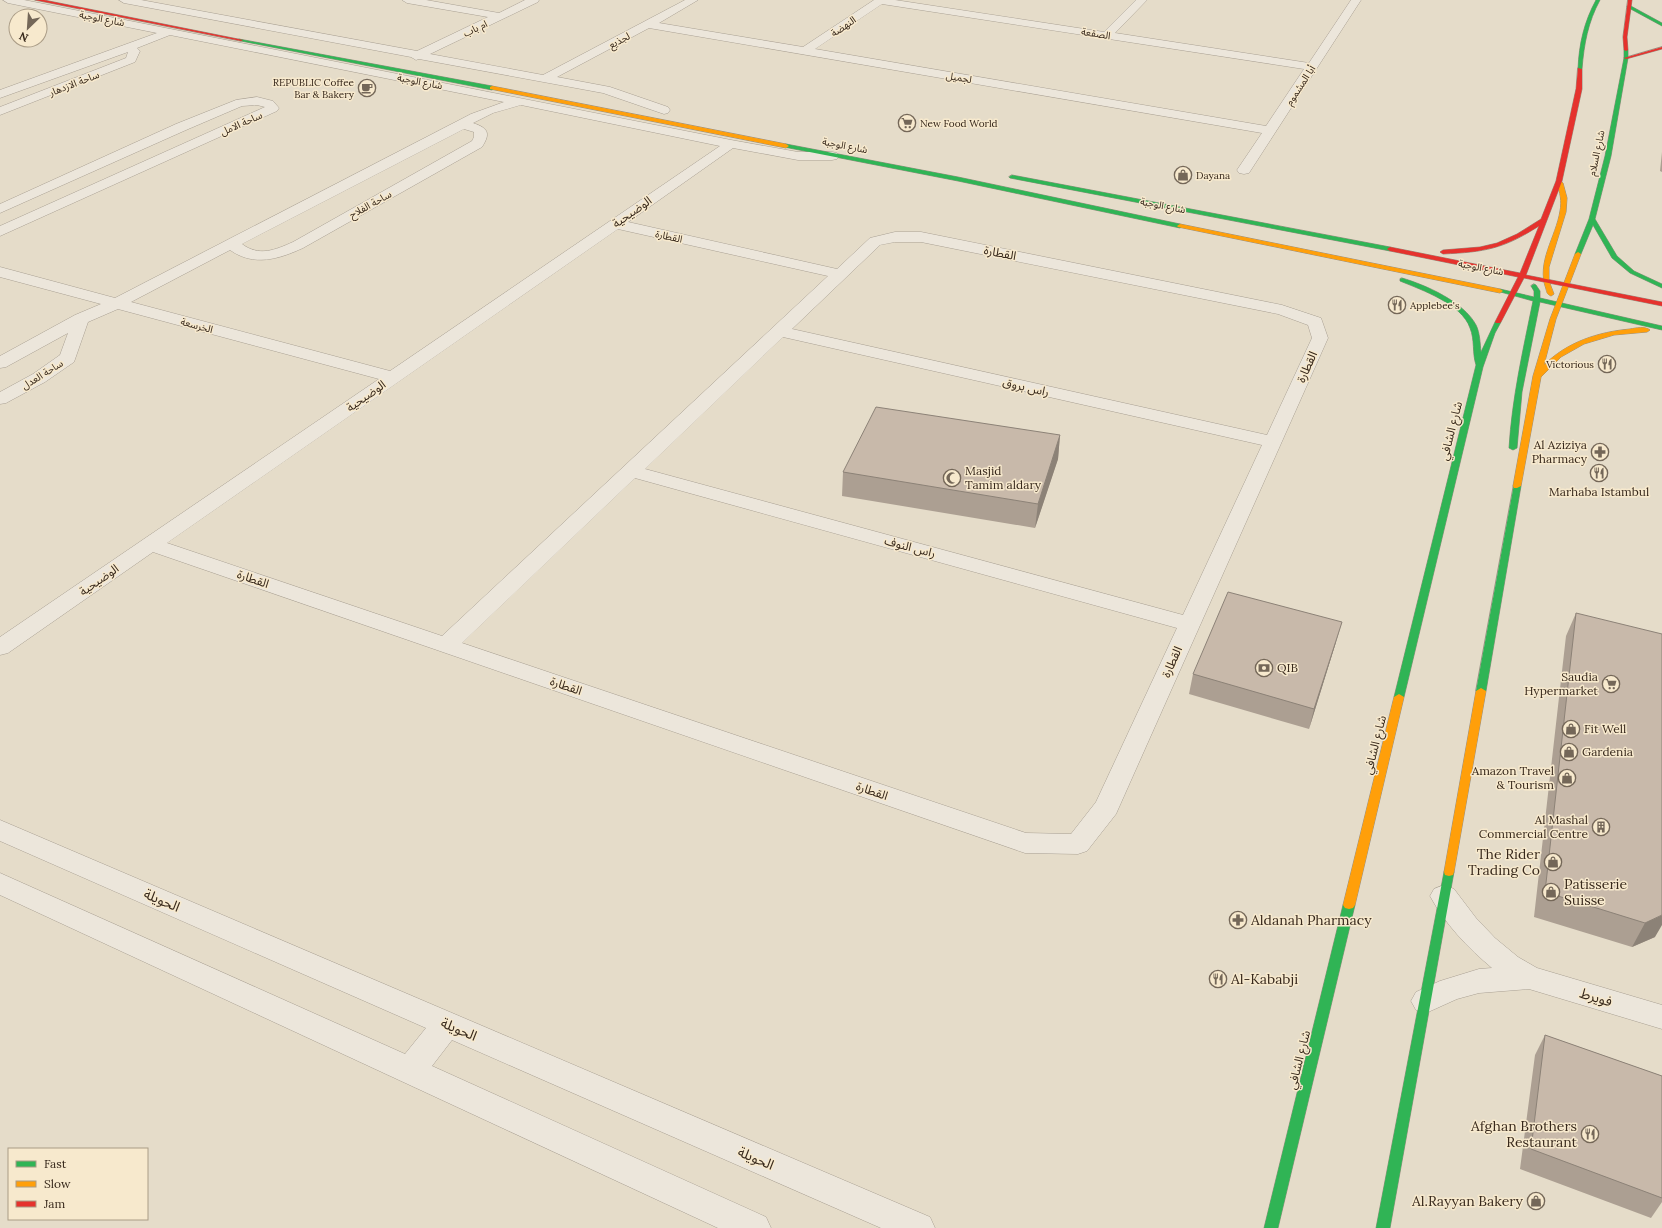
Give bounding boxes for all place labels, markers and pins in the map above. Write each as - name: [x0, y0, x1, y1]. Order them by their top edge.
- place label: REPUBLIC Coffee Bar & Bakery: [273, 76, 355, 101]
- cafe icon: REPUBLIC Coffee Bar & Bakery: [357, 78, 377, 98]
- supermarket icon: New Food World: [897, 113, 917, 133]
- place label: New Food World: [920, 117, 998, 130]
- shop icon: Dayana: [1173, 165, 1193, 185]
- place label: Dayana: [1196, 169, 1230, 182]
- restaurant icon: Applebee's: [1387, 295, 1407, 315]
- place label: Applebee's: [1409, 299, 1460, 312]
- restaurant icon: Victorious: [1597, 354, 1617, 374]
- place label: Victorious: [1545, 358, 1594, 371]
- place label: Al Aziziya Pharmacy: [1532, 437, 1588, 466]
- pharmacy icon: Al Aziziya Pharmacy: [1590, 442, 1610, 462]
- place label: Masjid Tamim aldary: [965, 463, 1042, 492]
- restaurant icon: Marhaba Istambul: [1589, 463, 1609, 483]
- mosque icon: Masjid Tamim aldary: [942, 468, 962, 488]
- place label: Marhaba Istambul: [1549, 484, 1649, 499]
- bank icon: QIB: [1254, 658, 1274, 678]
- place label: QIB: [1277, 660, 1298, 675]
- place label: Saudia Hypermarket: [1524, 669, 1598, 698]
- supermarket icon: Saudia Hypermarket: [1601, 674, 1621, 694]
- shop icon: Fit Well: [1561, 719, 1581, 739]
- place label: Fit Well: [1584, 721, 1626, 736]
- shop icon: Gardenia: [1559, 742, 1579, 762]
- place label: Gardenia: [1582, 744, 1633, 759]
- place label: Amazon Travel & Tourism: [1471, 763, 1554, 792]
- shop icon: Amazon Travel & Tourism: [1557, 768, 1577, 788]
- place label: Al Mashal Commercial Centre: [1479, 812, 1588, 841]
- building icon: Al Mashal Commercial Centre: [1591, 817, 1611, 837]
- place label: The Rider Trading Co: [1468, 845, 1540, 879]
- shop icon: The Rider Trading Co: [1543, 852, 1563, 872]
- place label: Patisserie Suisse: [1564, 875, 1627, 909]
- shop icon: Patisserie Suisse: [1541, 882, 1561, 902]
- pharmacy icon: Aldanah Pharmacy: [1228, 910, 1248, 930]
- place label: Aldanah Pharmacy: [1250, 911, 1372, 929]
- restaurant icon: Al-Kababji: [1208, 969, 1228, 989]
- place label: Al-Kababji: [1230, 970, 1298, 988]
- place label: Afghan Brothers Restaurant: [1470, 1117, 1578, 1151]
- restaurant icon: Afghan Brothers Restaurant: [1580, 1124, 1600, 1144]
- shop icon: Al.Rayyan Bakery: [1526, 1191, 1546, 1211]
- place label: Al.Rayyan Bakery: [1411, 1192, 1524, 1210]

